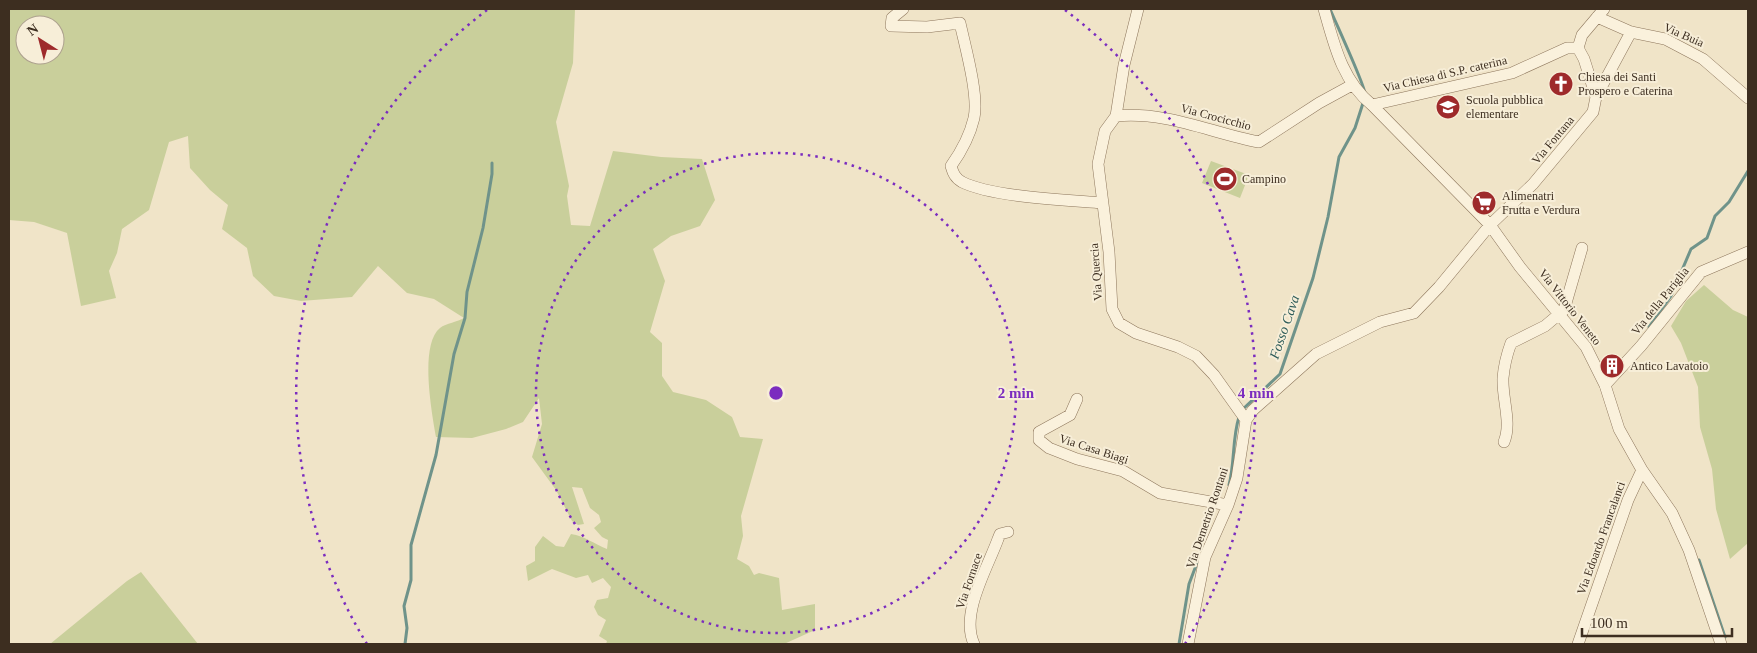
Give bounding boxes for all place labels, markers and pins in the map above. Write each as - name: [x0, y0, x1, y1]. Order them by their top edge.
- place label: Chiesa dei Santi Prospero e Caterina: [1578, 70, 1673, 98]
- church icon: Chiesa dei Santi Prospero e Caterina: [1548, 71, 1574, 97]
- place label: Scuola pubblica elementare: [1466, 93, 1544, 121]
- school or university icon: Scuola pubblica elementare: [1435, 94, 1461, 120]
- sports icon: Campino: [1212, 166, 1238, 192]
- place label: Campino: [1242, 172, 1286, 186]
- place label: Alimenatri Frutta e Verdura: [1502, 189, 1580, 217]
- supermarket icon: Alimenatri Frutta e Verdura: [1471, 190, 1497, 216]
- building icon: Antico Lavatoio: [1599, 353, 1625, 379]
- place label: Antico Lavatoio: [1630, 359, 1708, 373]
- centre of rings: [767, 384, 785, 402]

